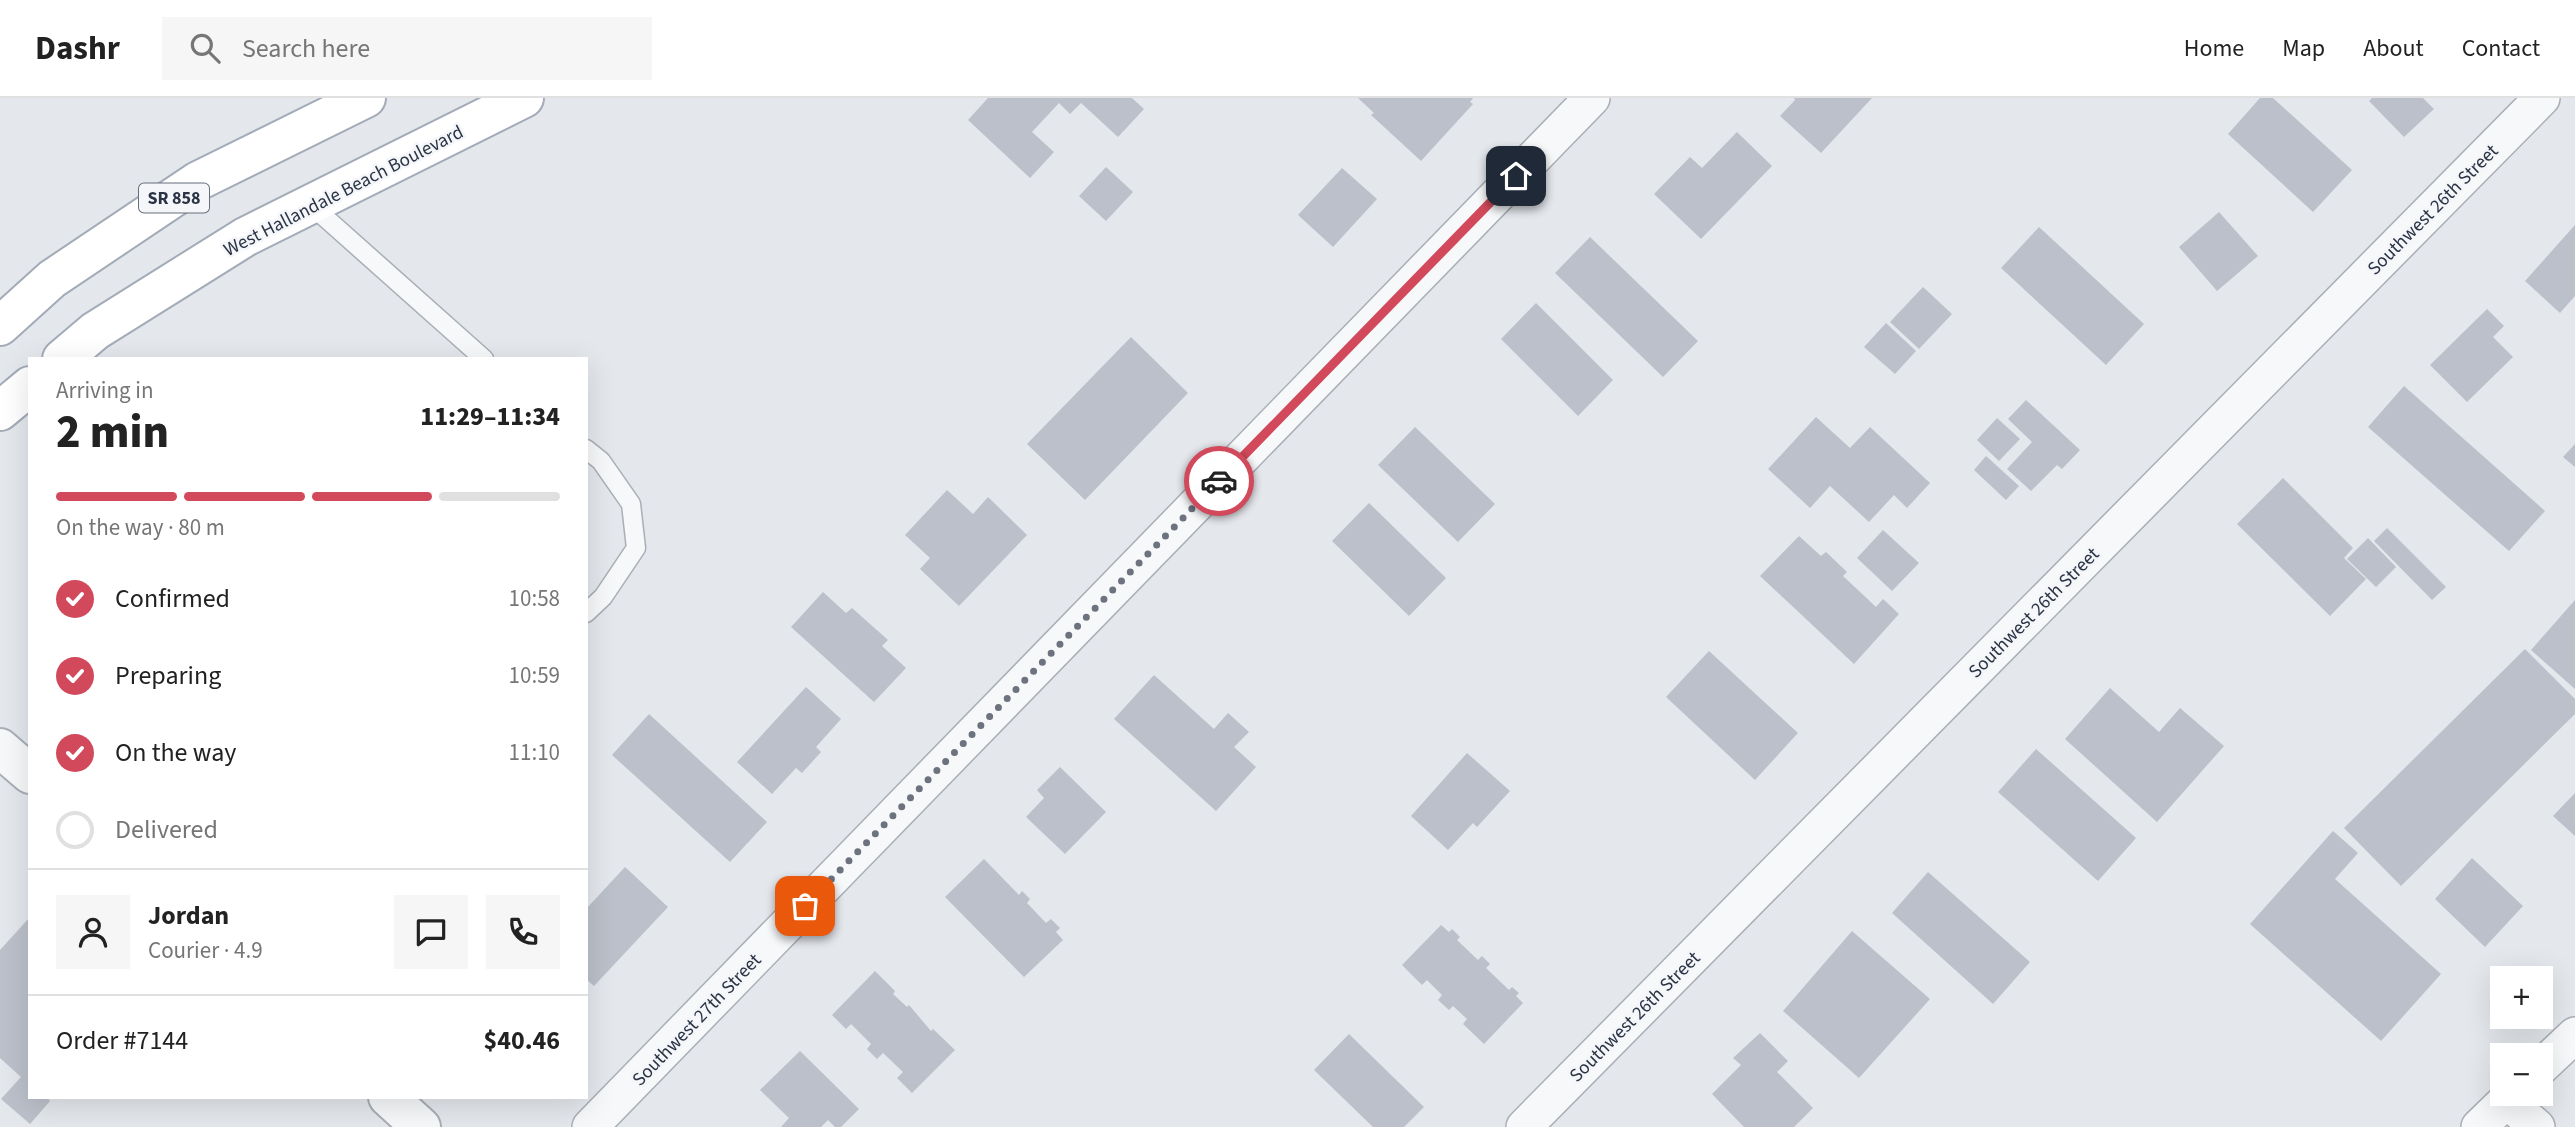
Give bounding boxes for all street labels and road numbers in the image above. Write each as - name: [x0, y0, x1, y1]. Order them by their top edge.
- street label: West Hallandale Beach Boulevard: [219, 119, 468, 264]
- street label: Southwest 26th Street: [2361, 138, 2505, 282]
- road number: SR 858: [139, 184, 209, 212]
- street label: Southwest 26th Street: [1962, 541, 2106, 685]
- street label: Southwest 26th Street: [1563, 945, 1707, 1089]
- street label: Southwest 27th Street: [626, 947, 768, 1093]

